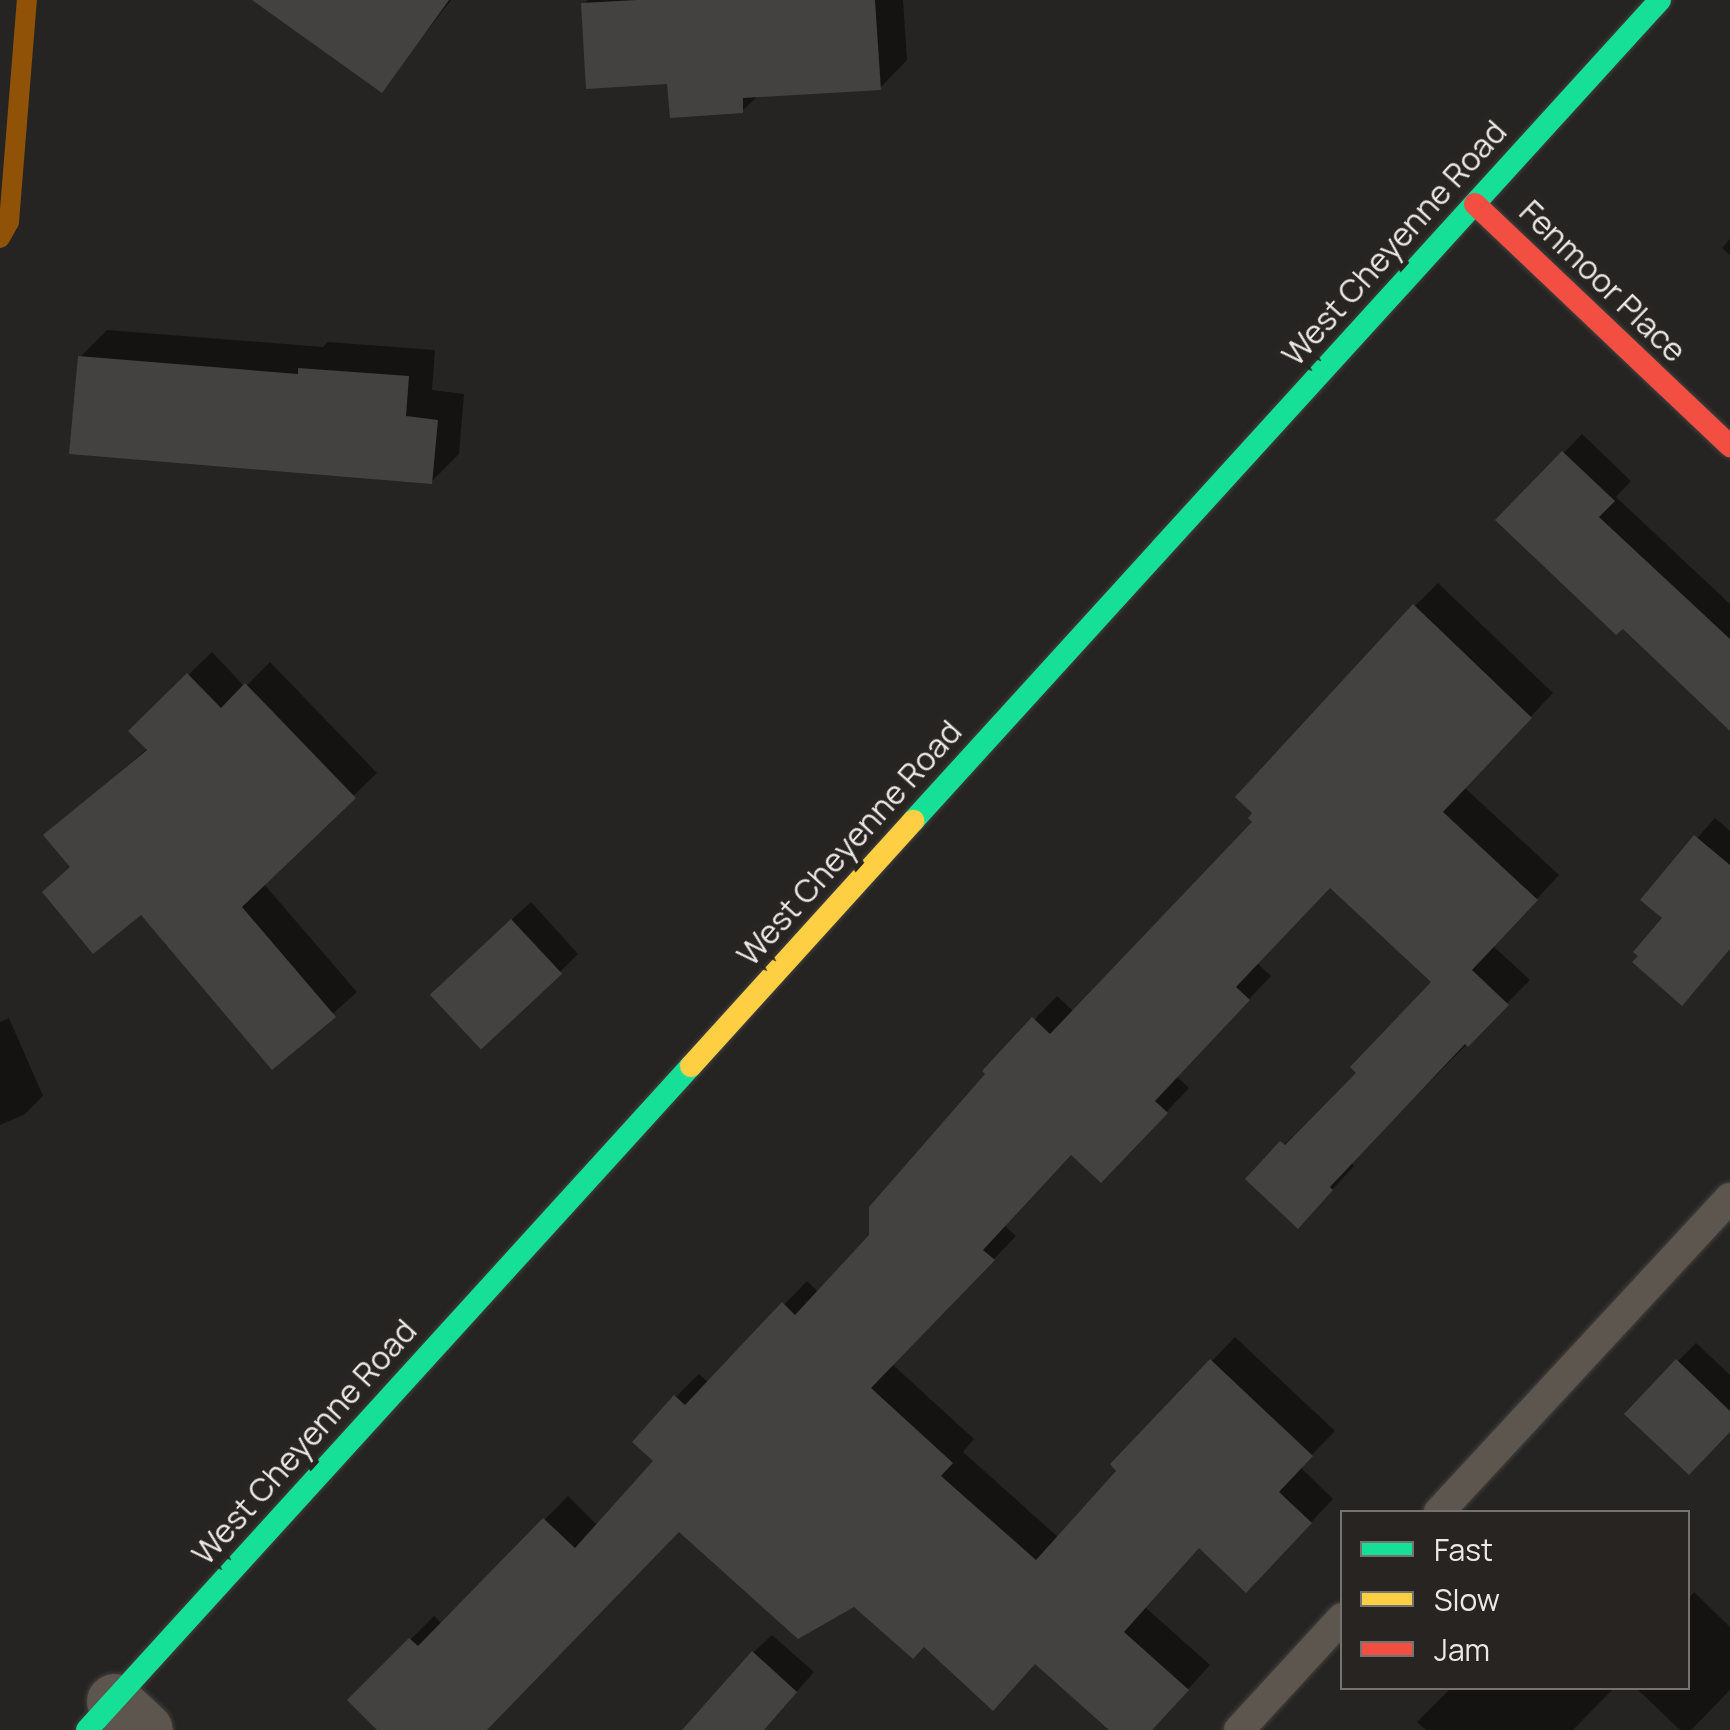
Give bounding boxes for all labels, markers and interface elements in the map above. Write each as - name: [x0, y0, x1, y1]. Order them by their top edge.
- street label: West Cheyenne Road: [1274, 113, 1514, 373]
- street label: Fenmoor Place: [1512, 192, 1694, 370]
- street label: West Cheyenne Road: [729, 713, 969, 973]
- street label: West Cheyenne Road: [184, 1312, 424, 1572]
- legend: [1340, 1510, 1690, 1690]
- text: Fast: [1434, 1529, 1493, 1570]
- text: Slow: [1434, 1579, 1500, 1620]
- text: Jam: [1434, 1629, 1490, 1670]

